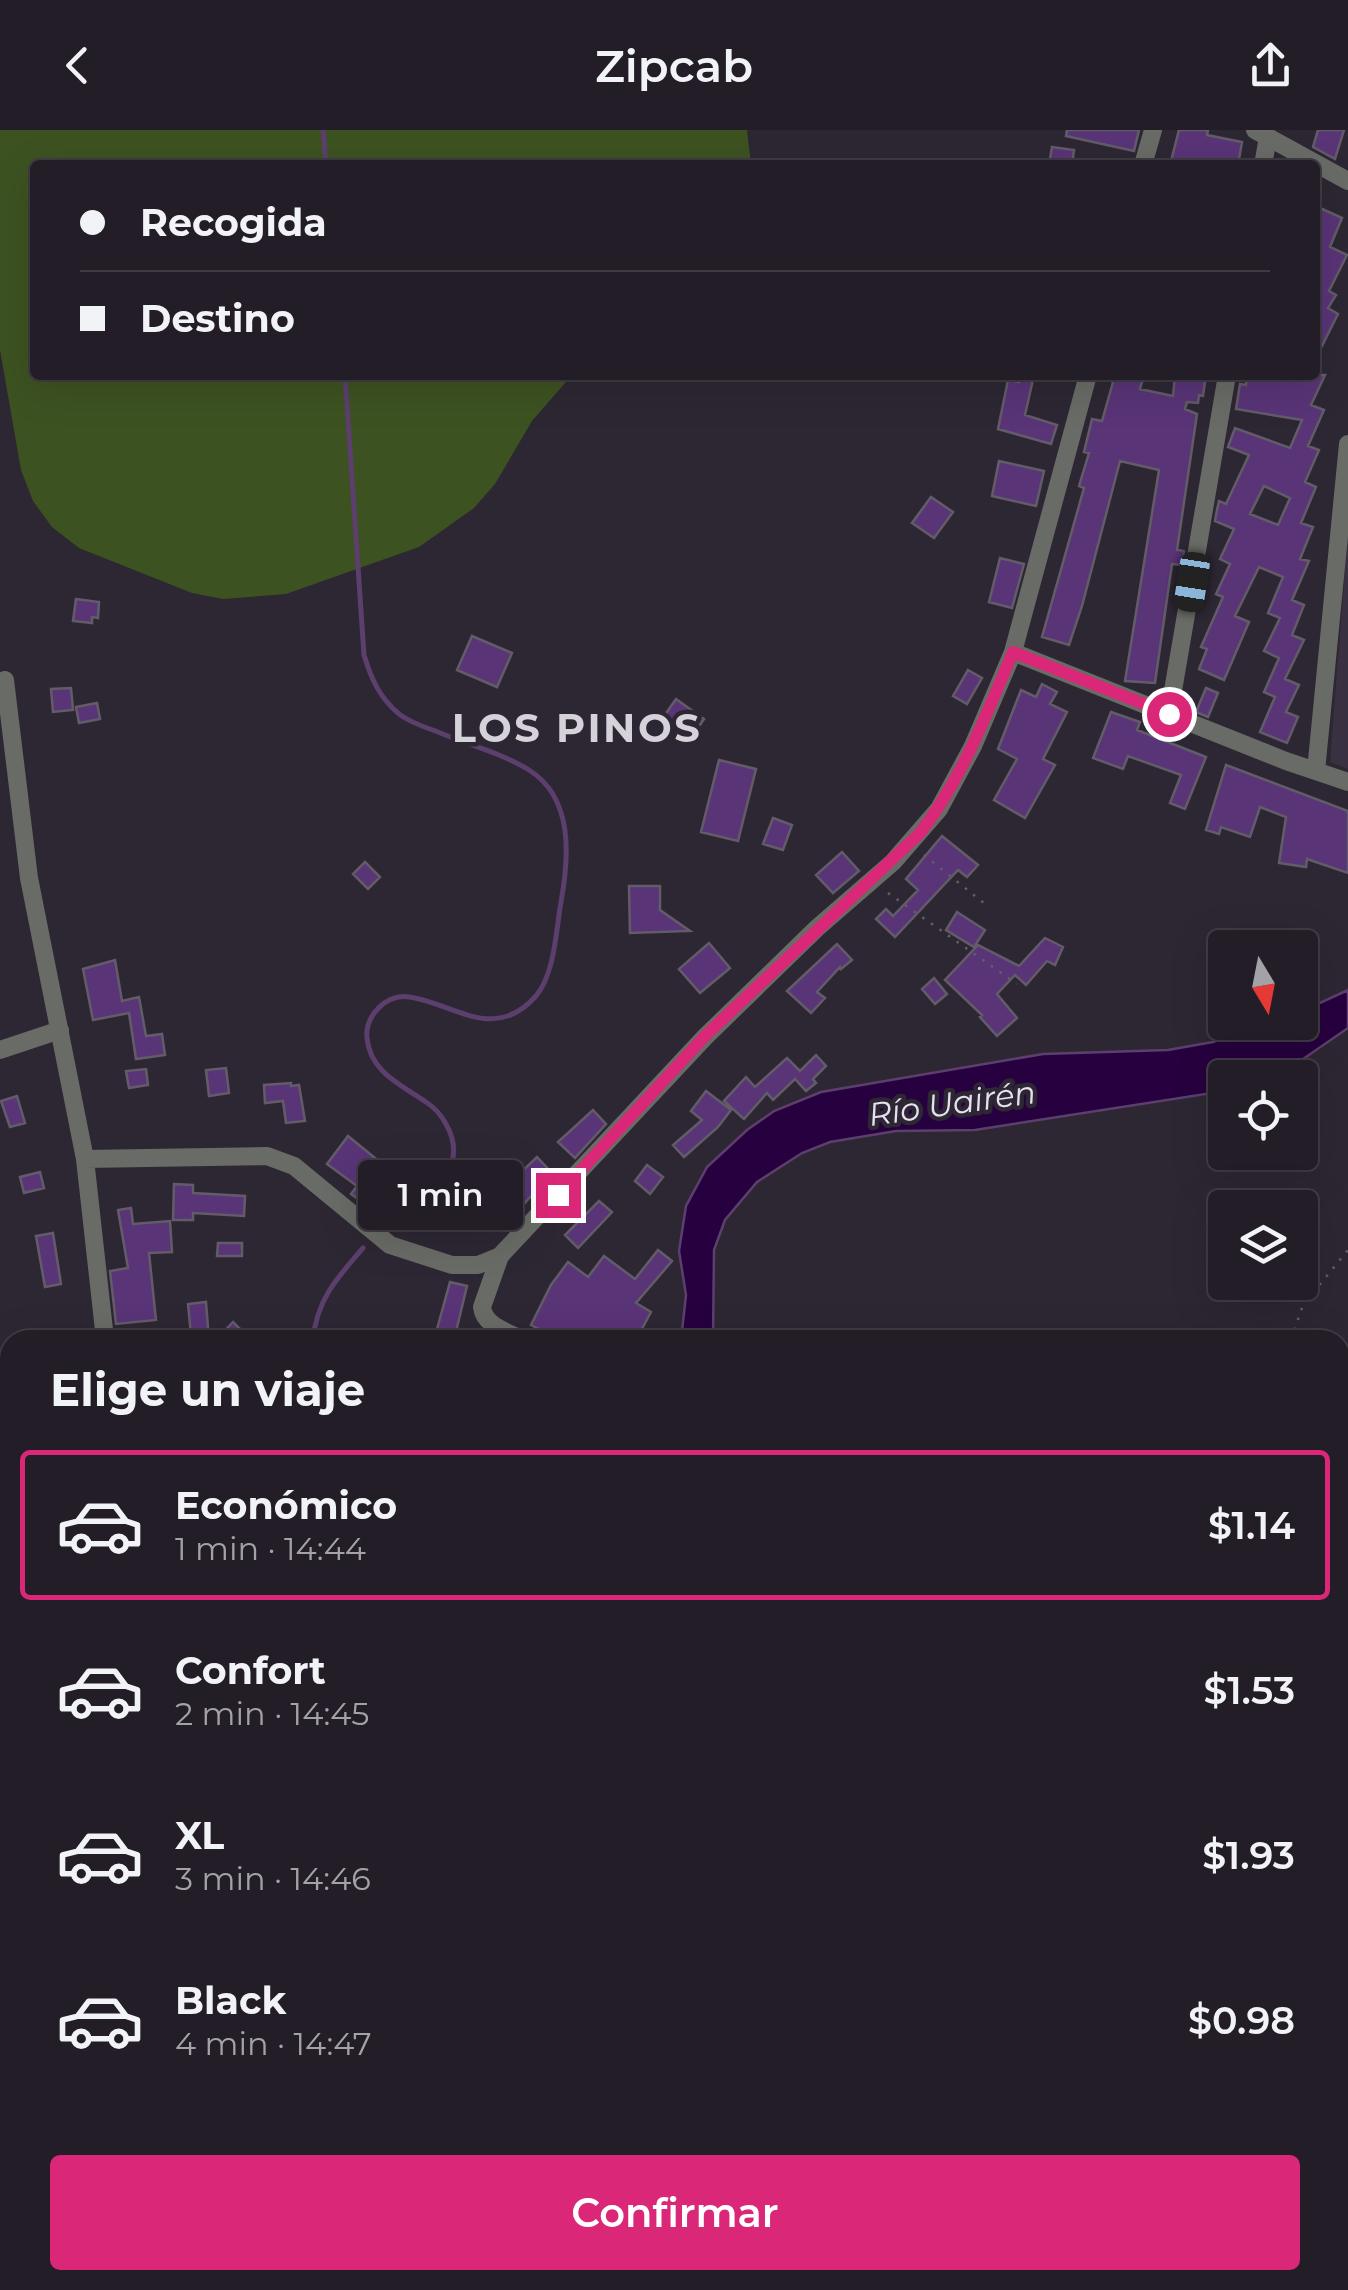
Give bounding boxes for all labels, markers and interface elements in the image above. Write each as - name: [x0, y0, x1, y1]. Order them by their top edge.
- icon: back: [50, 38, 105, 93]
- text: Zipcab: [595, 38, 753, 93]
- icon: share: [1243, 38, 1298, 93]
- text: Recogida: [140, 199, 327, 246]
- text: Destino: [140, 295, 295, 342]
- car: [1172, 550, 1212, 614]
- route start: [1147, 692, 1192, 737]
- district label: LOS PINOS: [452, 703, 702, 752]
- north arrow: [1208, 930, 1318, 1040]
- map controls: [1208, 930, 1318, 1300]
- button: locate: [1208, 1060, 1318, 1170]
- water label: Río Uairén: [866, 1072, 1038, 1134]
- callout: 1 min: [358, 1160, 523, 1230]
- route end: [536, 1173, 581, 1218]
- text: 1 min: [398, 1175, 483, 1214]
- button: layers: [1208, 1190, 1318, 1300]
- text: Elige un viaje: [50, 1362, 365, 1417]
- icon: car: [55, 1480, 145, 1570]
- text: Económico: [175, 1482, 397, 1529]
- text: $1.14: [1208, 1502, 1295, 1549]
- text: 1 min · 14:44: [175, 1529, 366, 1568]
- icon: car: [55, 1645, 145, 1735]
- text: Confort: [175, 1647, 326, 1694]
- text: $1.53: [1204, 1667, 1295, 1714]
- text: 2 min · 14:45: [175, 1694, 369, 1733]
- icon: car: [55, 1810, 145, 1900]
- text: XL: [175, 1812, 224, 1859]
- text: $1.93: [1202, 1832, 1295, 1879]
- text: 3 min · 14:46: [175, 1859, 371, 1898]
- icon: car: [55, 1975, 145, 2065]
- text: Black: [175, 1977, 286, 2024]
- text: $0.98: [1188, 1997, 1295, 2044]
- text: 4 min · 14:47: [175, 2024, 372, 2063]
- button: Confirmar: [50, 2155, 1300, 2270]

